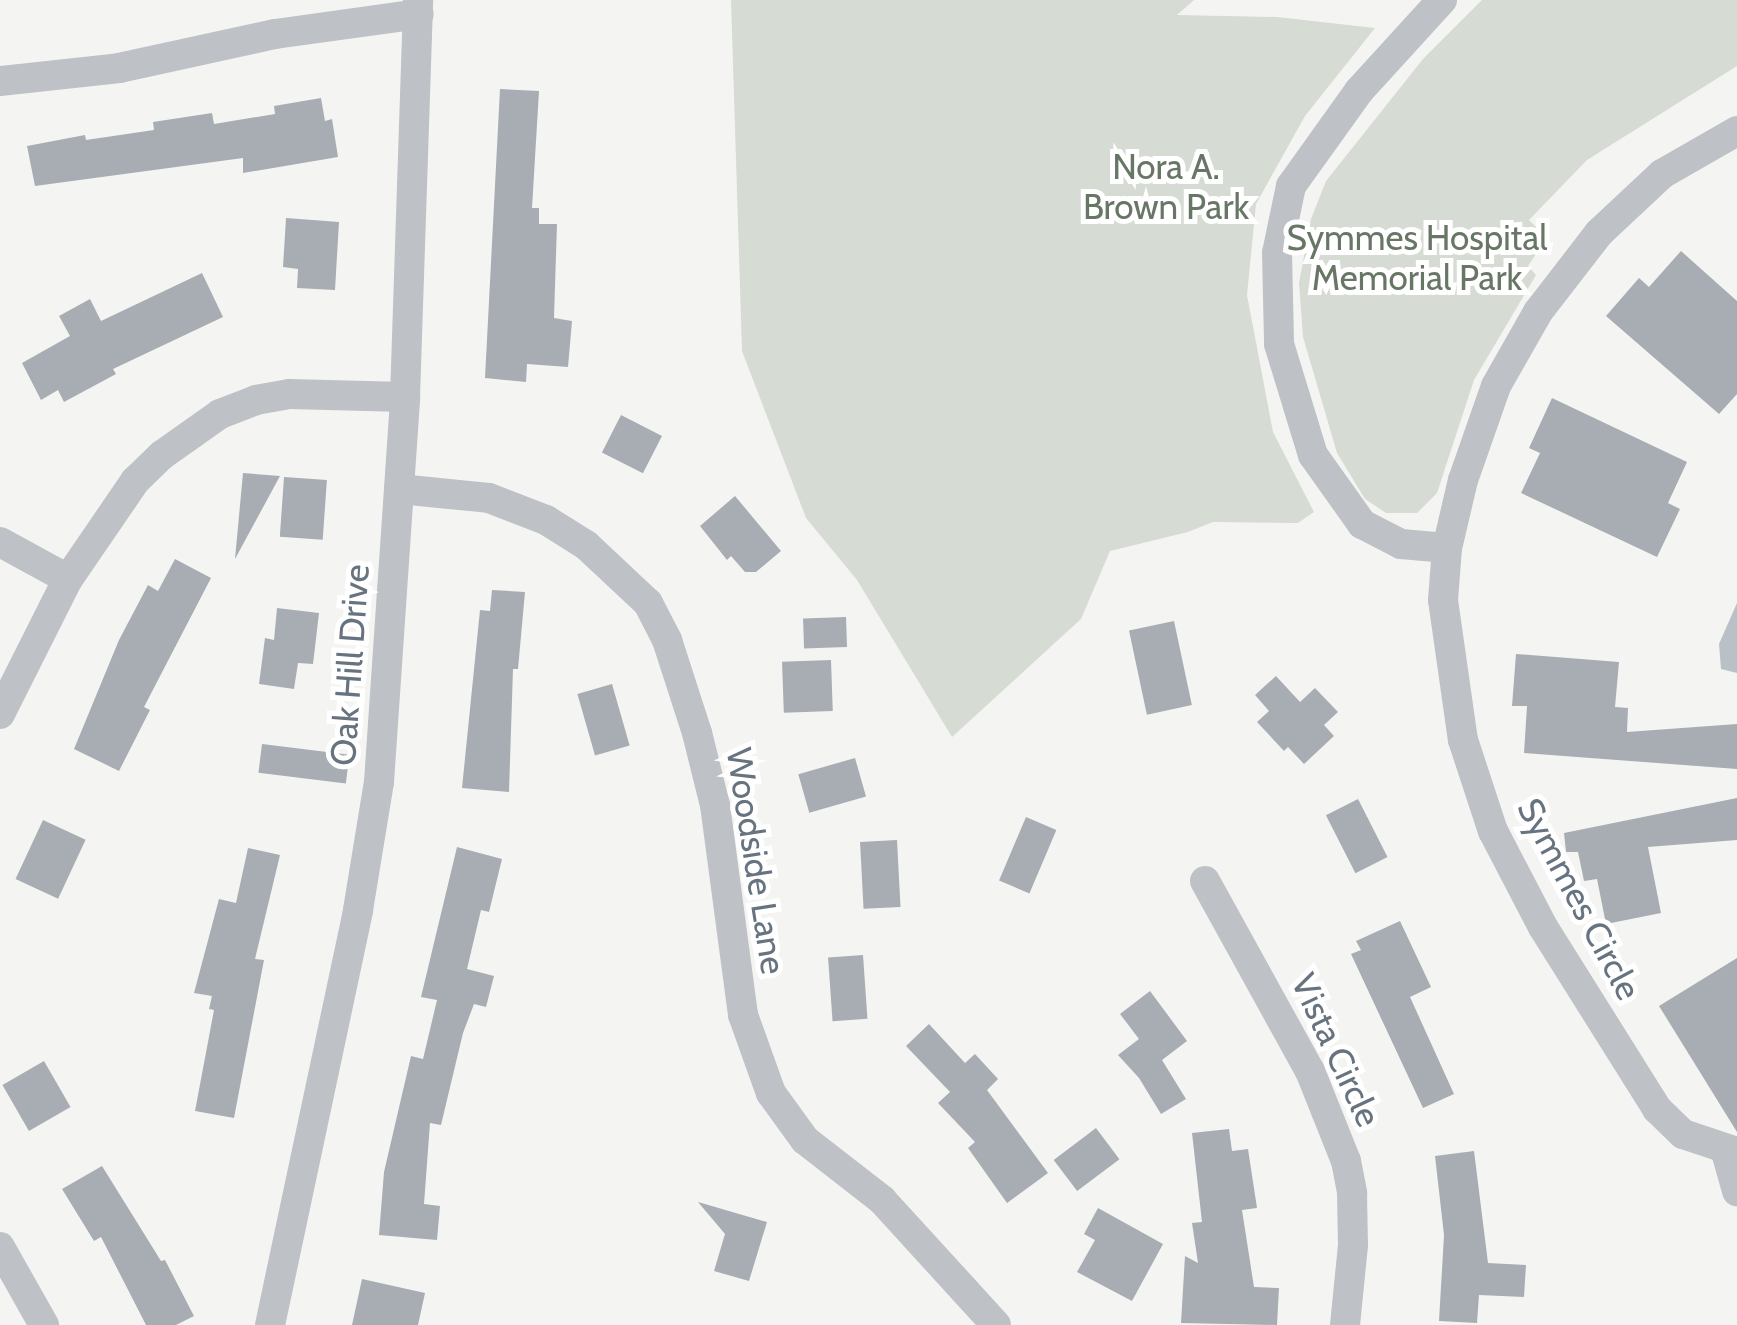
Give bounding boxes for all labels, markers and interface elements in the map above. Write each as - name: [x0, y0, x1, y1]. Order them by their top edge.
- park label: Nora A. Brown Park: [1083, 146, 1249, 228]
- park label: Symmes Hospital Memorial Park: [1287, 217, 1547, 299]
- street label: Oak Hill Drive: [322, 563, 378, 767]
- street label: Woodside Lane: [717, 745, 795, 977]
- street label: Symmes Circle: [1508, 791, 1650, 1007]
- street label: Vista Circle: [1282, 967, 1390, 1133]

